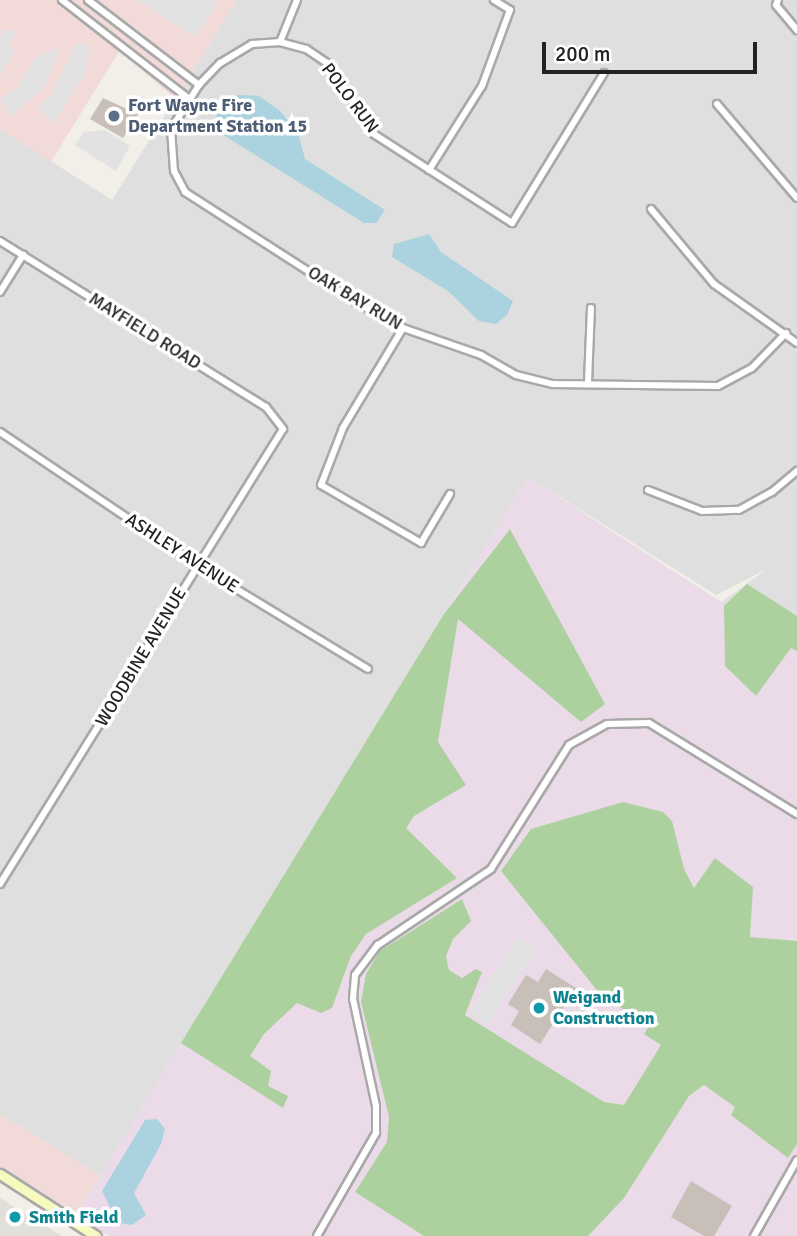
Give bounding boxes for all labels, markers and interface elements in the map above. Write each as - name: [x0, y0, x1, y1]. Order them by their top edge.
- scale bar: [545, 28, 760, 72]
- text: 200 m: [555, 41, 610, 67]
- street label: POLO RUN: [317, 59, 383, 137]
- place label: Fort Wayne Fire Department Station 15: [128, 95, 307, 138]
- marker: Fort Wayne Fire Department Station 15: [106, 108, 122, 124]
- street label: OAK BAY RUN: [304, 261, 406, 335]
- street label: MAYFIELD ROAD: [85, 288, 205, 374]
- street label: ASHLEY AVENUE: [121, 508, 243, 598]
- street label: WOODBINE AVENUE: [91, 584, 191, 730]
- place label: Weigand Construction: [553, 987, 655, 1030]
- marker: Weigand Construction: [531, 1000, 547, 1016]
- place label: Smith Field: [29, 1206, 118, 1228]
- marker: Smith Field: [7, 1209, 23, 1225]

